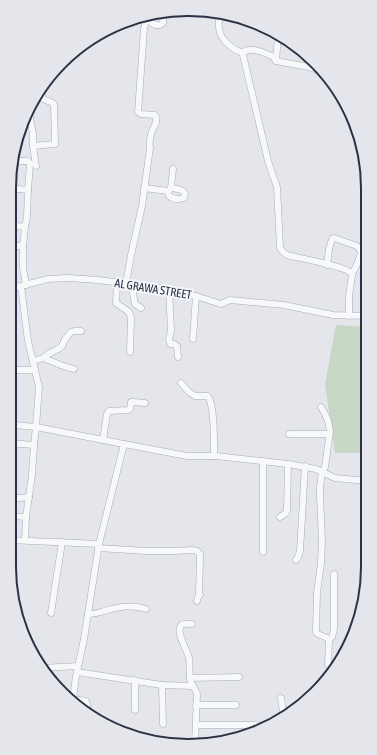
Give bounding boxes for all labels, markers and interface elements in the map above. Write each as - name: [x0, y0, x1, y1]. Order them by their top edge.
- street label: AL GRAWA STREET: [113, 276, 193, 302]

